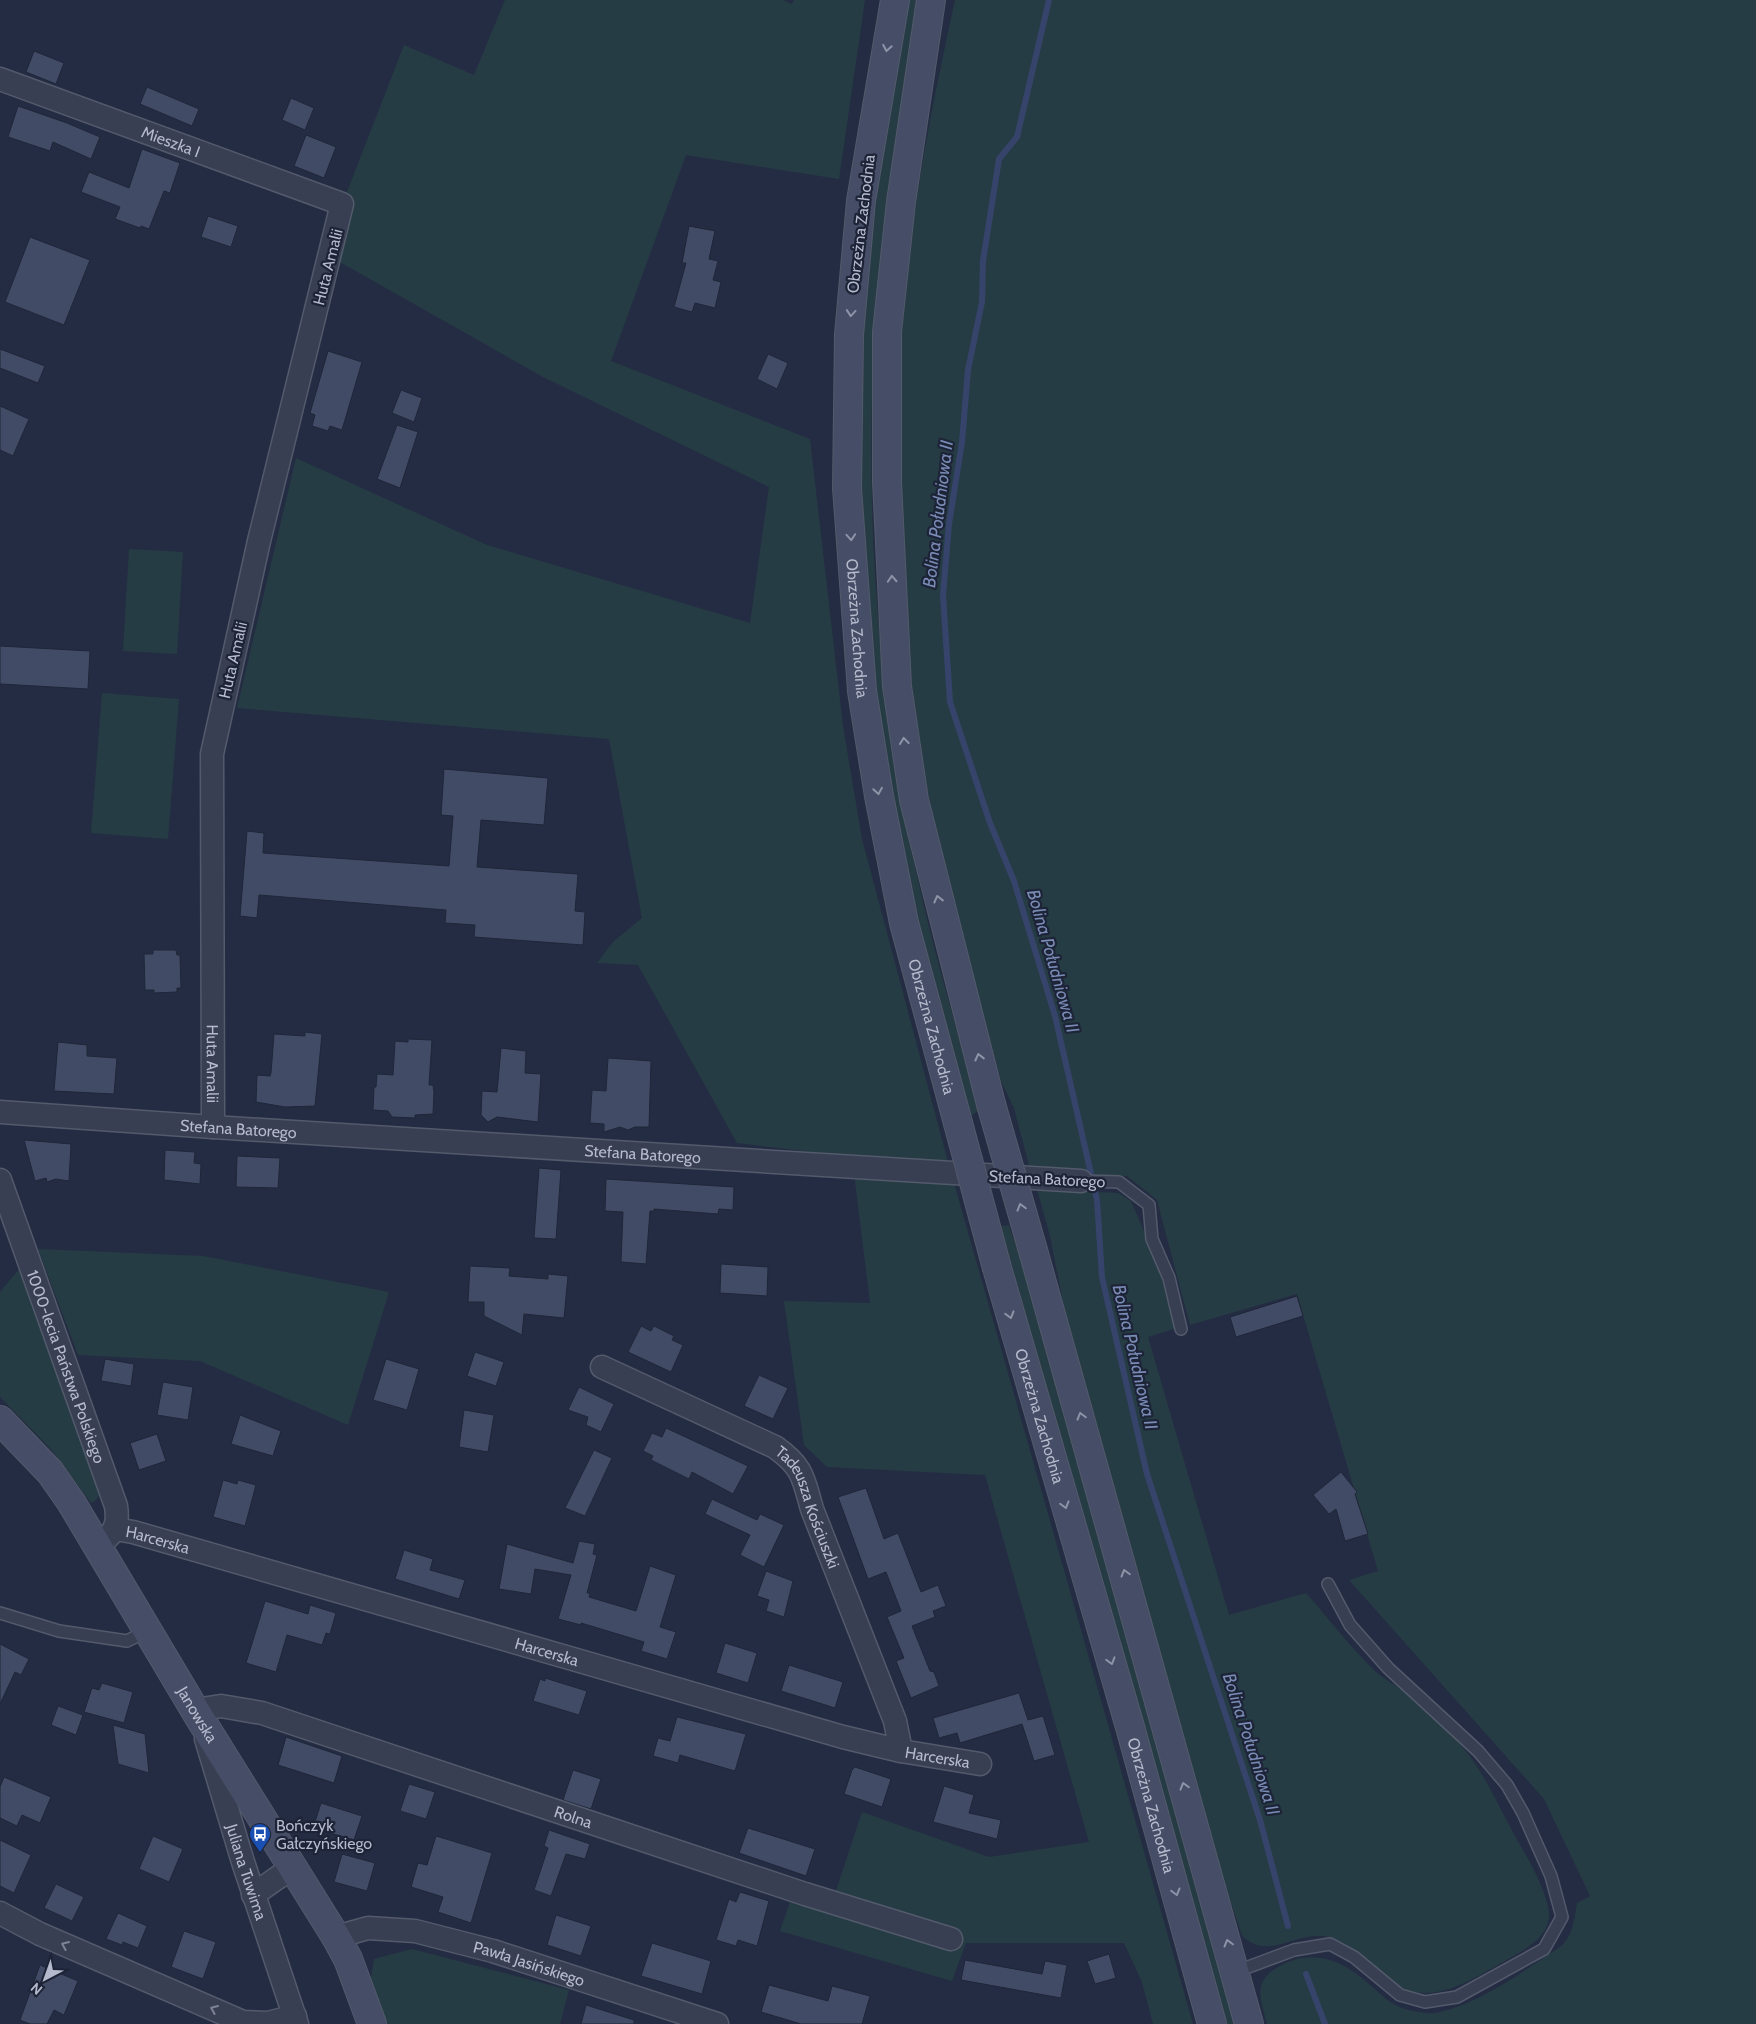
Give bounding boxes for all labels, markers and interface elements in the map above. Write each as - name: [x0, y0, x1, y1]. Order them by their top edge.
- one-way arrow: [882, 44, 892, 52]
- street label: Mieszka I: [139, 122, 203, 161]
- street label: Obrzeżna Zachodnia: [843, 153, 879, 294]
- street label: Huta Amalii: [309, 227, 347, 307]
- one-way arrow: [846, 309, 857, 317]
- water label: Bolina Południowa II: [918, 439, 958, 589]
- one-way arrow: [845, 533, 856, 541]
- street label: Obrzeżna Zachodnia: [843, 558, 873, 700]
- one-way arrow: [886, 575, 897, 583]
- street label: Huta Amalii: [215, 620, 251, 700]
- one-way arrow: [899, 737, 910, 745]
- one-way arrow: [872, 787, 882, 796]
- water label: Bolina Południowa II: [1022, 887, 1084, 1036]
- one-way arrow: [934, 896, 944, 904]
- street label: Obrzeżna Zachodnia: [905, 957, 959, 1097]
- street label: Huta Amalii: [203, 1024, 222, 1103]
- one-way arrow: [974, 1052, 985, 1061]
- street label: Stefana Batorego: [179, 1115, 298, 1142]
- street label: Stefana Batorego: [584, 1141, 702, 1167]
- street label: Stefana Batorego: [988, 1166, 1106, 1192]
- one-way arrow: [1016, 1203, 1026, 1211]
- street label: 1000-lecia Państwa Polskiego: [23, 1267, 110, 1466]
- water label: Bolina Południowa II: [1108, 1282, 1162, 1432]
- one-way arrow: [1005, 1311, 1015, 1319]
- street label: Obrzeżna Zachodnia: [1011, 1346, 1068, 1486]
- one-way arrow: [1076, 1412, 1087, 1421]
- street label: Tadeusza Kościuszki: [772, 1442, 844, 1571]
- one-way arrow: [1060, 1500, 1070, 1508]
- street label: Harcerska: [125, 1521, 192, 1557]
- one-way arrow: [1120, 1569, 1130, 1577]
- street label: Harcerska: [513, 1633, 581, 1670]
- one-way arrow: [1105, 1656, 1115, 1664]
- water label: Bolina Południowa II: [1218, 1670, 1284, 1818]
- street label: Janowska: [173, 1682, 222, 1746]
- street label: Obrzeżna Zachodnia: [1124, 1735, 1179, 1875]
- street label: Harcerska: [904, 1742, 972, 1772]
- one-way arrow: [1180, 1783, 1190, 1791]
- street label: Rolna: [552, 1802, 595, 1832]
- place label: Bończyk Gałczyńskiego: [276, 1816, 372, 1853]
- street label: Juliana Tuwima: [222, 1821, 271, 1923]
- bus stop icon: Bończyk Gałczyńskiego: [248, 1822, 272, 1853]
- one-way arrow: [1170, 1887, 1180, 1895]
- street label: Pawła Jasińskiego: [471, 1937, 587, 1990]
- one-way arrow: [1223, 1938, 1234, 1947]
- one-way arrow: [61, 1940, 70, 1951]
- north arrow: [20, 1954, 70, 2004]
- text: N: [27, 1979, 46, 1999]
- one-way arrow: [210, 2005, 219, 2016]

